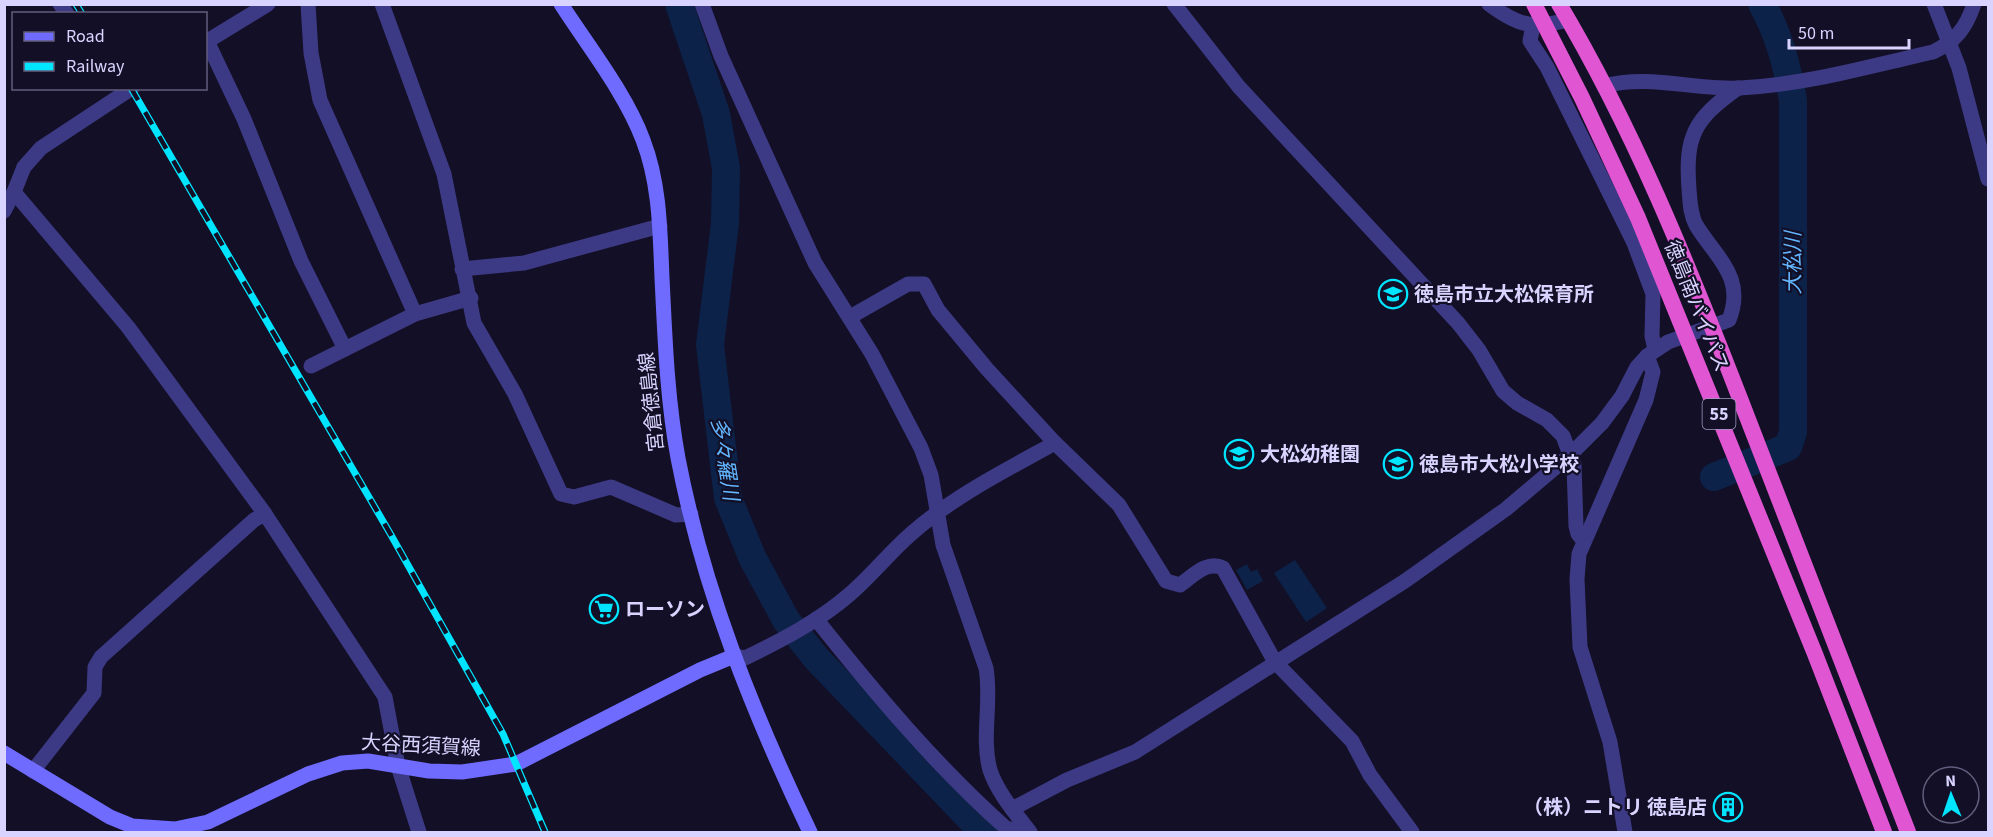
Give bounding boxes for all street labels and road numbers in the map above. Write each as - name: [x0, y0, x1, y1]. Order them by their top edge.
- street label: 徳島南バイパス: [1657, 236, 1735, 376]
- street label: 宮倉徳島線: [633, 351, 671, 453]
- road number: 55: [1702, 399, 1736, 429]
- street label: 大谷西須賀線: [360, 729, 482, 763]

